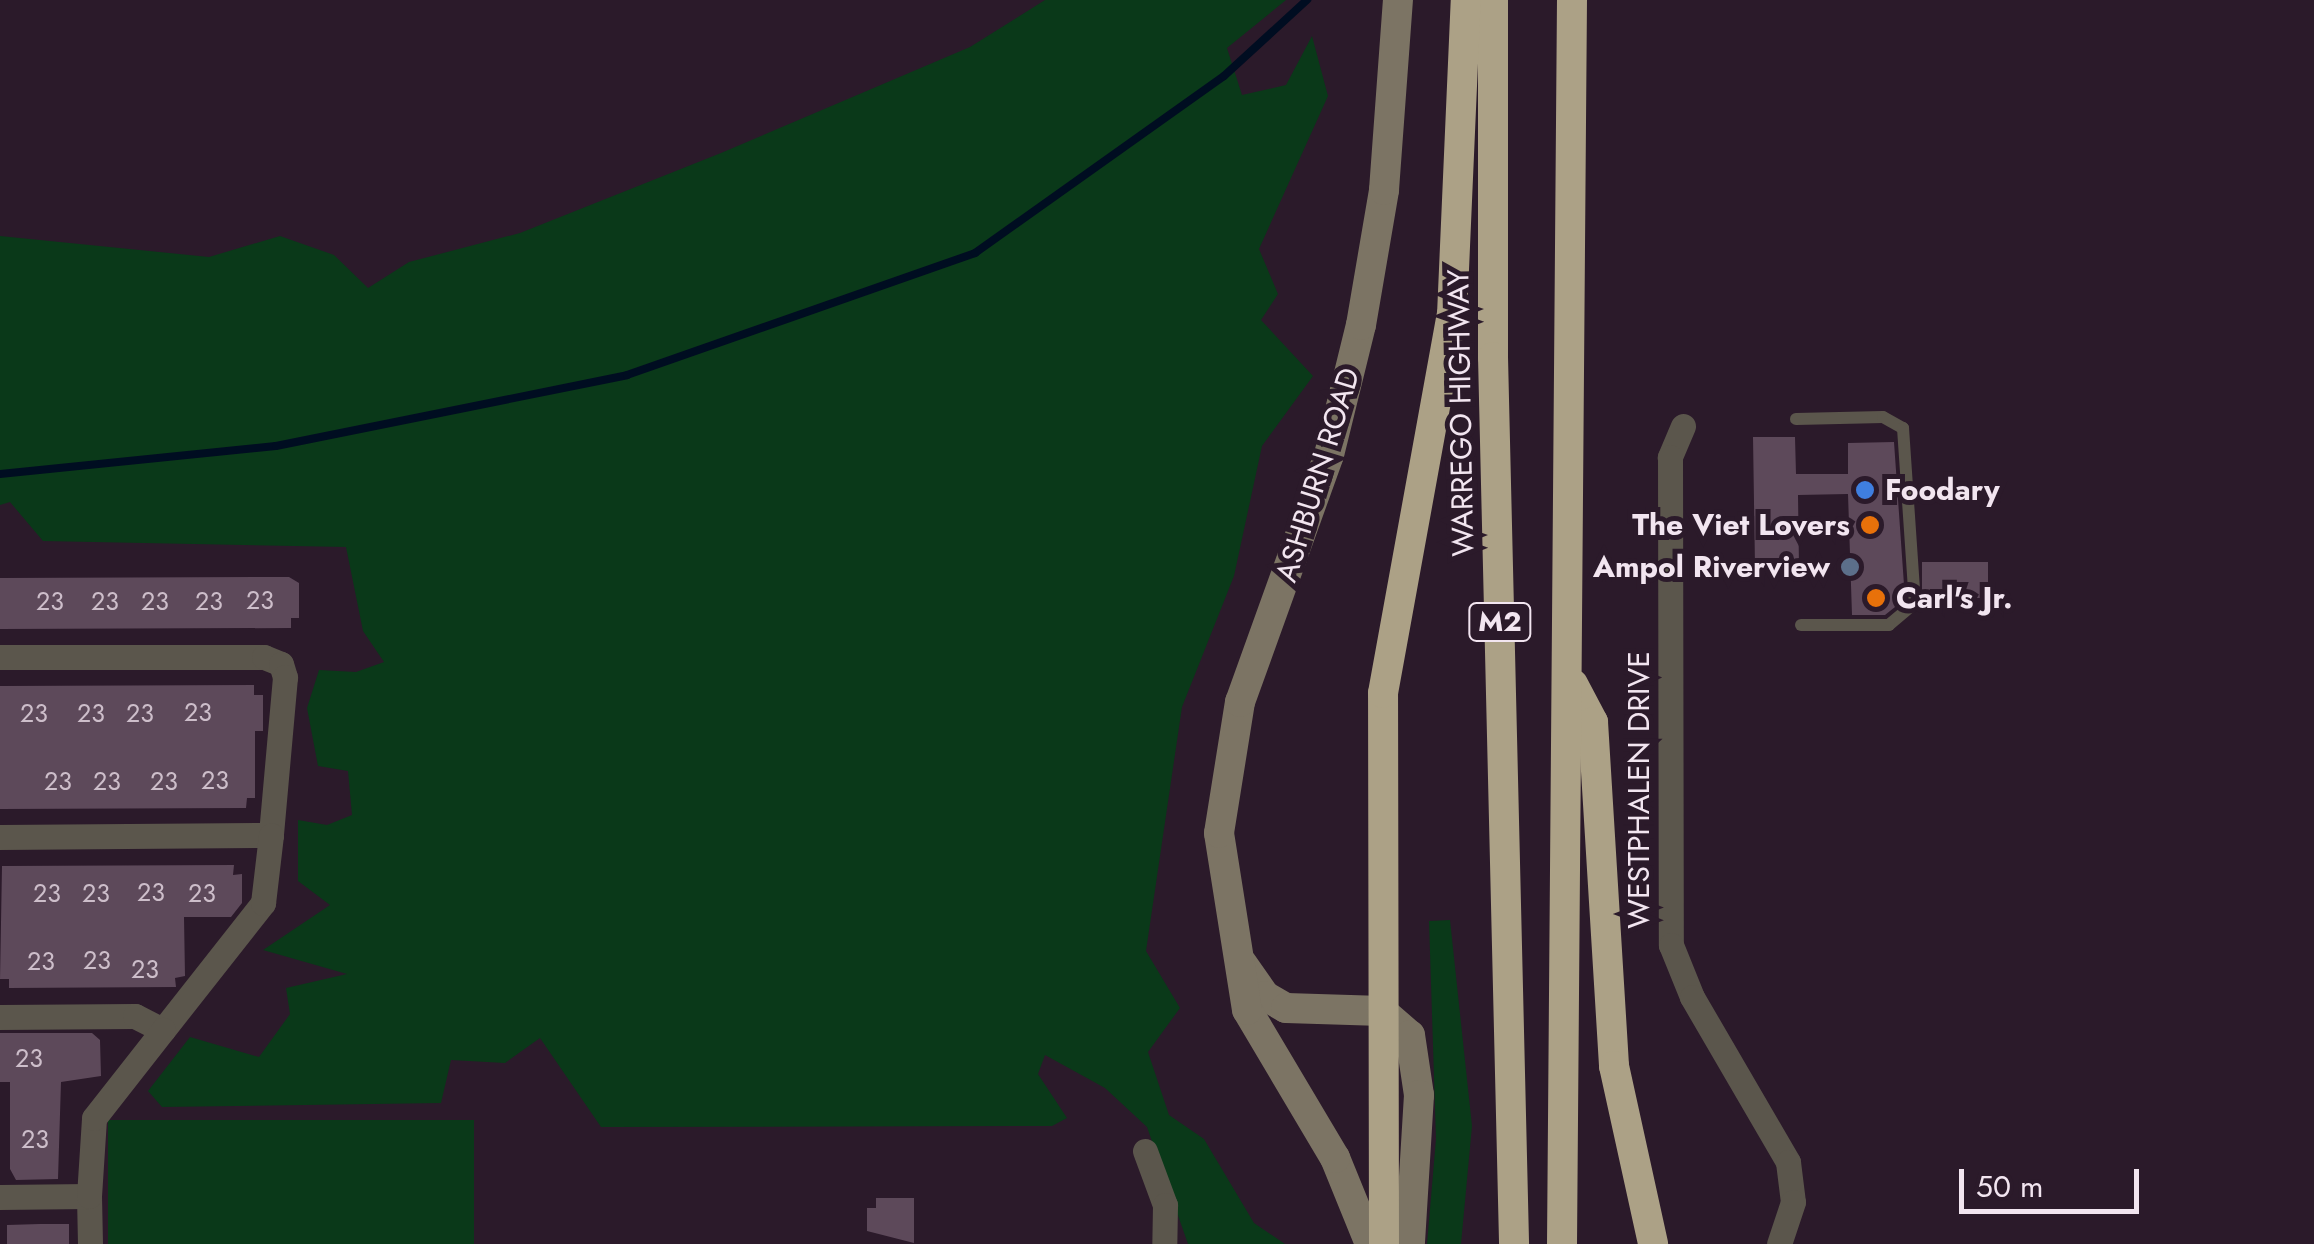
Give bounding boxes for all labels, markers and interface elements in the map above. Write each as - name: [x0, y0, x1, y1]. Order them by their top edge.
- street label: WARREGO HIGHWAY: [1440, 269, 1482, 557]
- street label: ASHBURN ROAD: [1268, 364, 1368, 586]
- place label: Foodary: [1885, 472, 2000, 508]
- marker: Foodary: [1854, 479, 1876, 501]
- place label: The Viet Lovers: [1632, 507, 1850, 543]
- marker: The Viet Lovers: [1859, 514, 1881, 536]
- place label: Ampol Riverview: [1593, 549, 1830, 585]
- marker: Ampol Riverview: [1839, 556, 1861, 578]
- place label: Carl's Jr.: [1896, 580, 2013, 616]
- house number: 23: [246, 585, 274, 615]
- house number: 23: [36, 586, 64, 616]
- house number: 23: [91, 586, 119, 616]
- house number: 23: [141, 586, 169, 616]
- house number: 23: [195, 586, 223, 616]
- marker: Carl's Jr.: [1865, 587, 1887, 609]
- road number: M2: [1468, 599, 1532, 645]
- street label: WESTPHALEN DRIVE: [1621, 651, 1657, 929]
- house number: 23: [184, 697, 212, 727]
- house number: 23: [20, 698, 48, 728]
- house number: 23: [77, 698, 105, 728]
- house number: 23: [126, 698, 154, 728]
- house number: 23: [201, 765, 229, 795]
- house number: 23: [44, 766, 72, 796]
- house number: 23: [93, 766, 121, 796]
- house number: 23: [150, 766, 178, 796]
- house number: 23: [137, 877, 165, 907]
- house number: 23: [33, 878, 61, 908]
- house number: 23: [82, 878, 110, 908]
- house number: 23: [188, 878, 216, 908]
- house number: 23: [83, 945, 111, 975]
- house number: 23: [27, 946, 55, 976]
- house number: 23: [131, 954, 159, 984]
- house number: 23: [15, 1043, 43, 1073]
- house number: 23: [21, 1124, 49, 1154]
- scale bar: [1964, 1149, 2144, 1211]
- text: 50 m: [1976, 1165, 2043, 1208]

